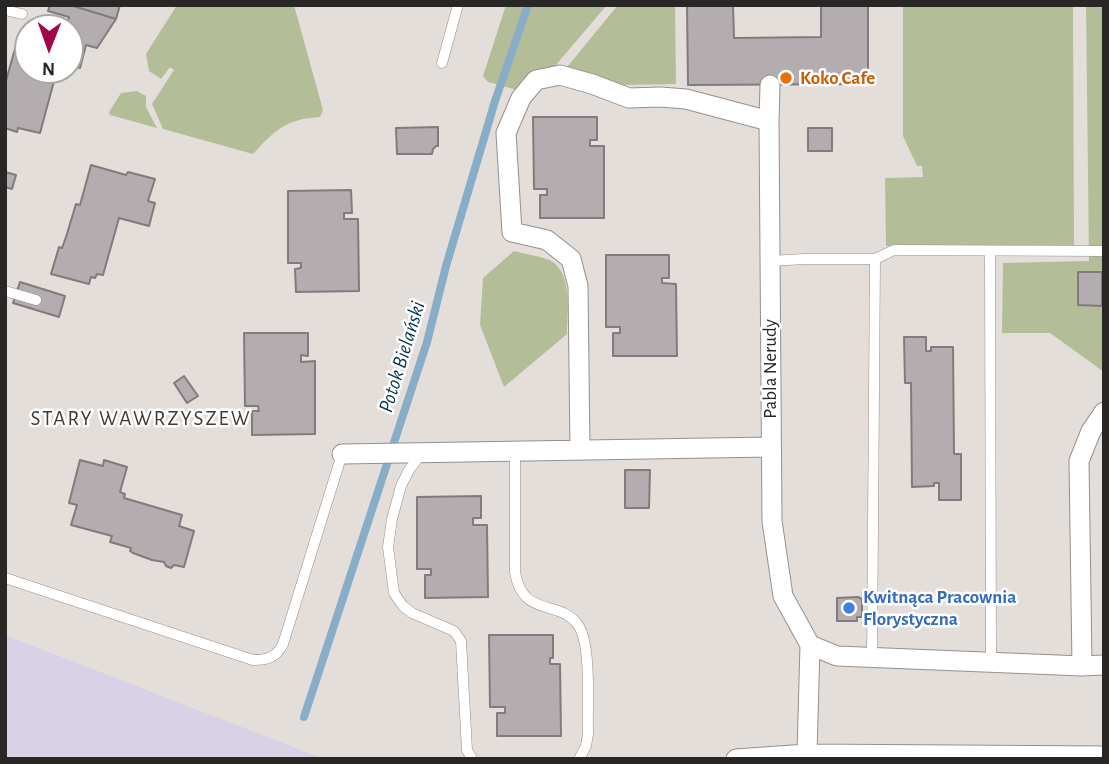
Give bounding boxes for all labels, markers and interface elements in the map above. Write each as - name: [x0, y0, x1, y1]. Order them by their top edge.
- north arrow: [14, 14, 84, 84]
- text: N: [42, 59, 55, 78]
- place label: Koko Cafe: [800, 67, 875, 89]
- marker: Koko Cafe: [778, 70, 794, 86]
- water label: Potok Bielański: [373, 298, 431, 416]
- street label: Pabla Nerudy: [759, 319, 781, 419]
- district label: STARY WAWRZYSZEW: [33, 406, 249, 432]
- place label: Kwitnąca Pracownia Florystyczna: [863, 586, 1016, 630]
- marker: Kwitnąca Pracownia Florystyczna: [841, 600, 857, 616]

